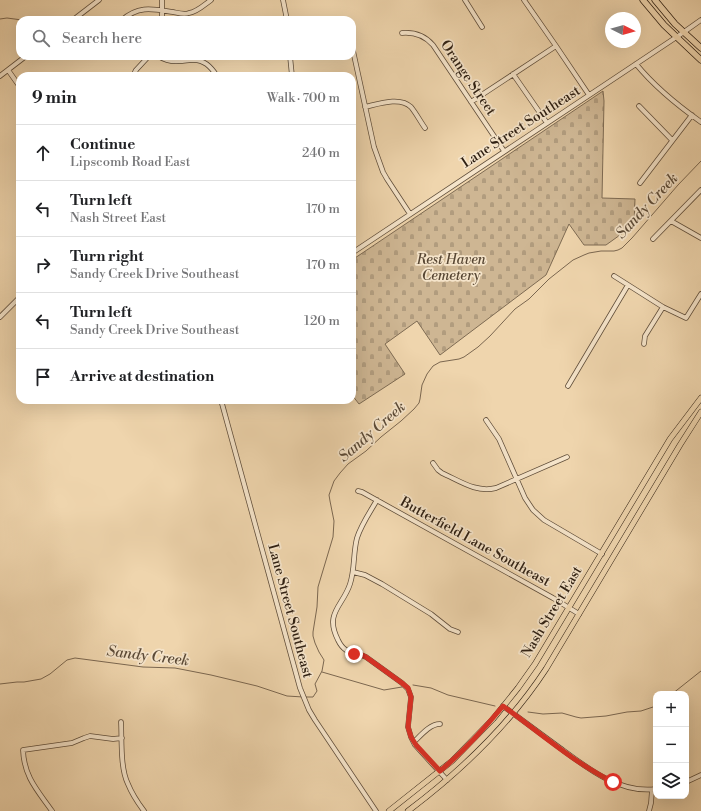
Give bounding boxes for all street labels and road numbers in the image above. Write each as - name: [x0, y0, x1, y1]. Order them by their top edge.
- street label: Orange Street: [436, 37, 500, 119]
- street label: Lane Street Southeast: [458, 82, 584, 172]
- street label: Butterfield Lane Southeast: [396, 493, 553, 591]
- street label: Lane Street Southeast: [263, 542, 317, 680]
- street label: Nash Street East: [518, 563, 586, 661]

